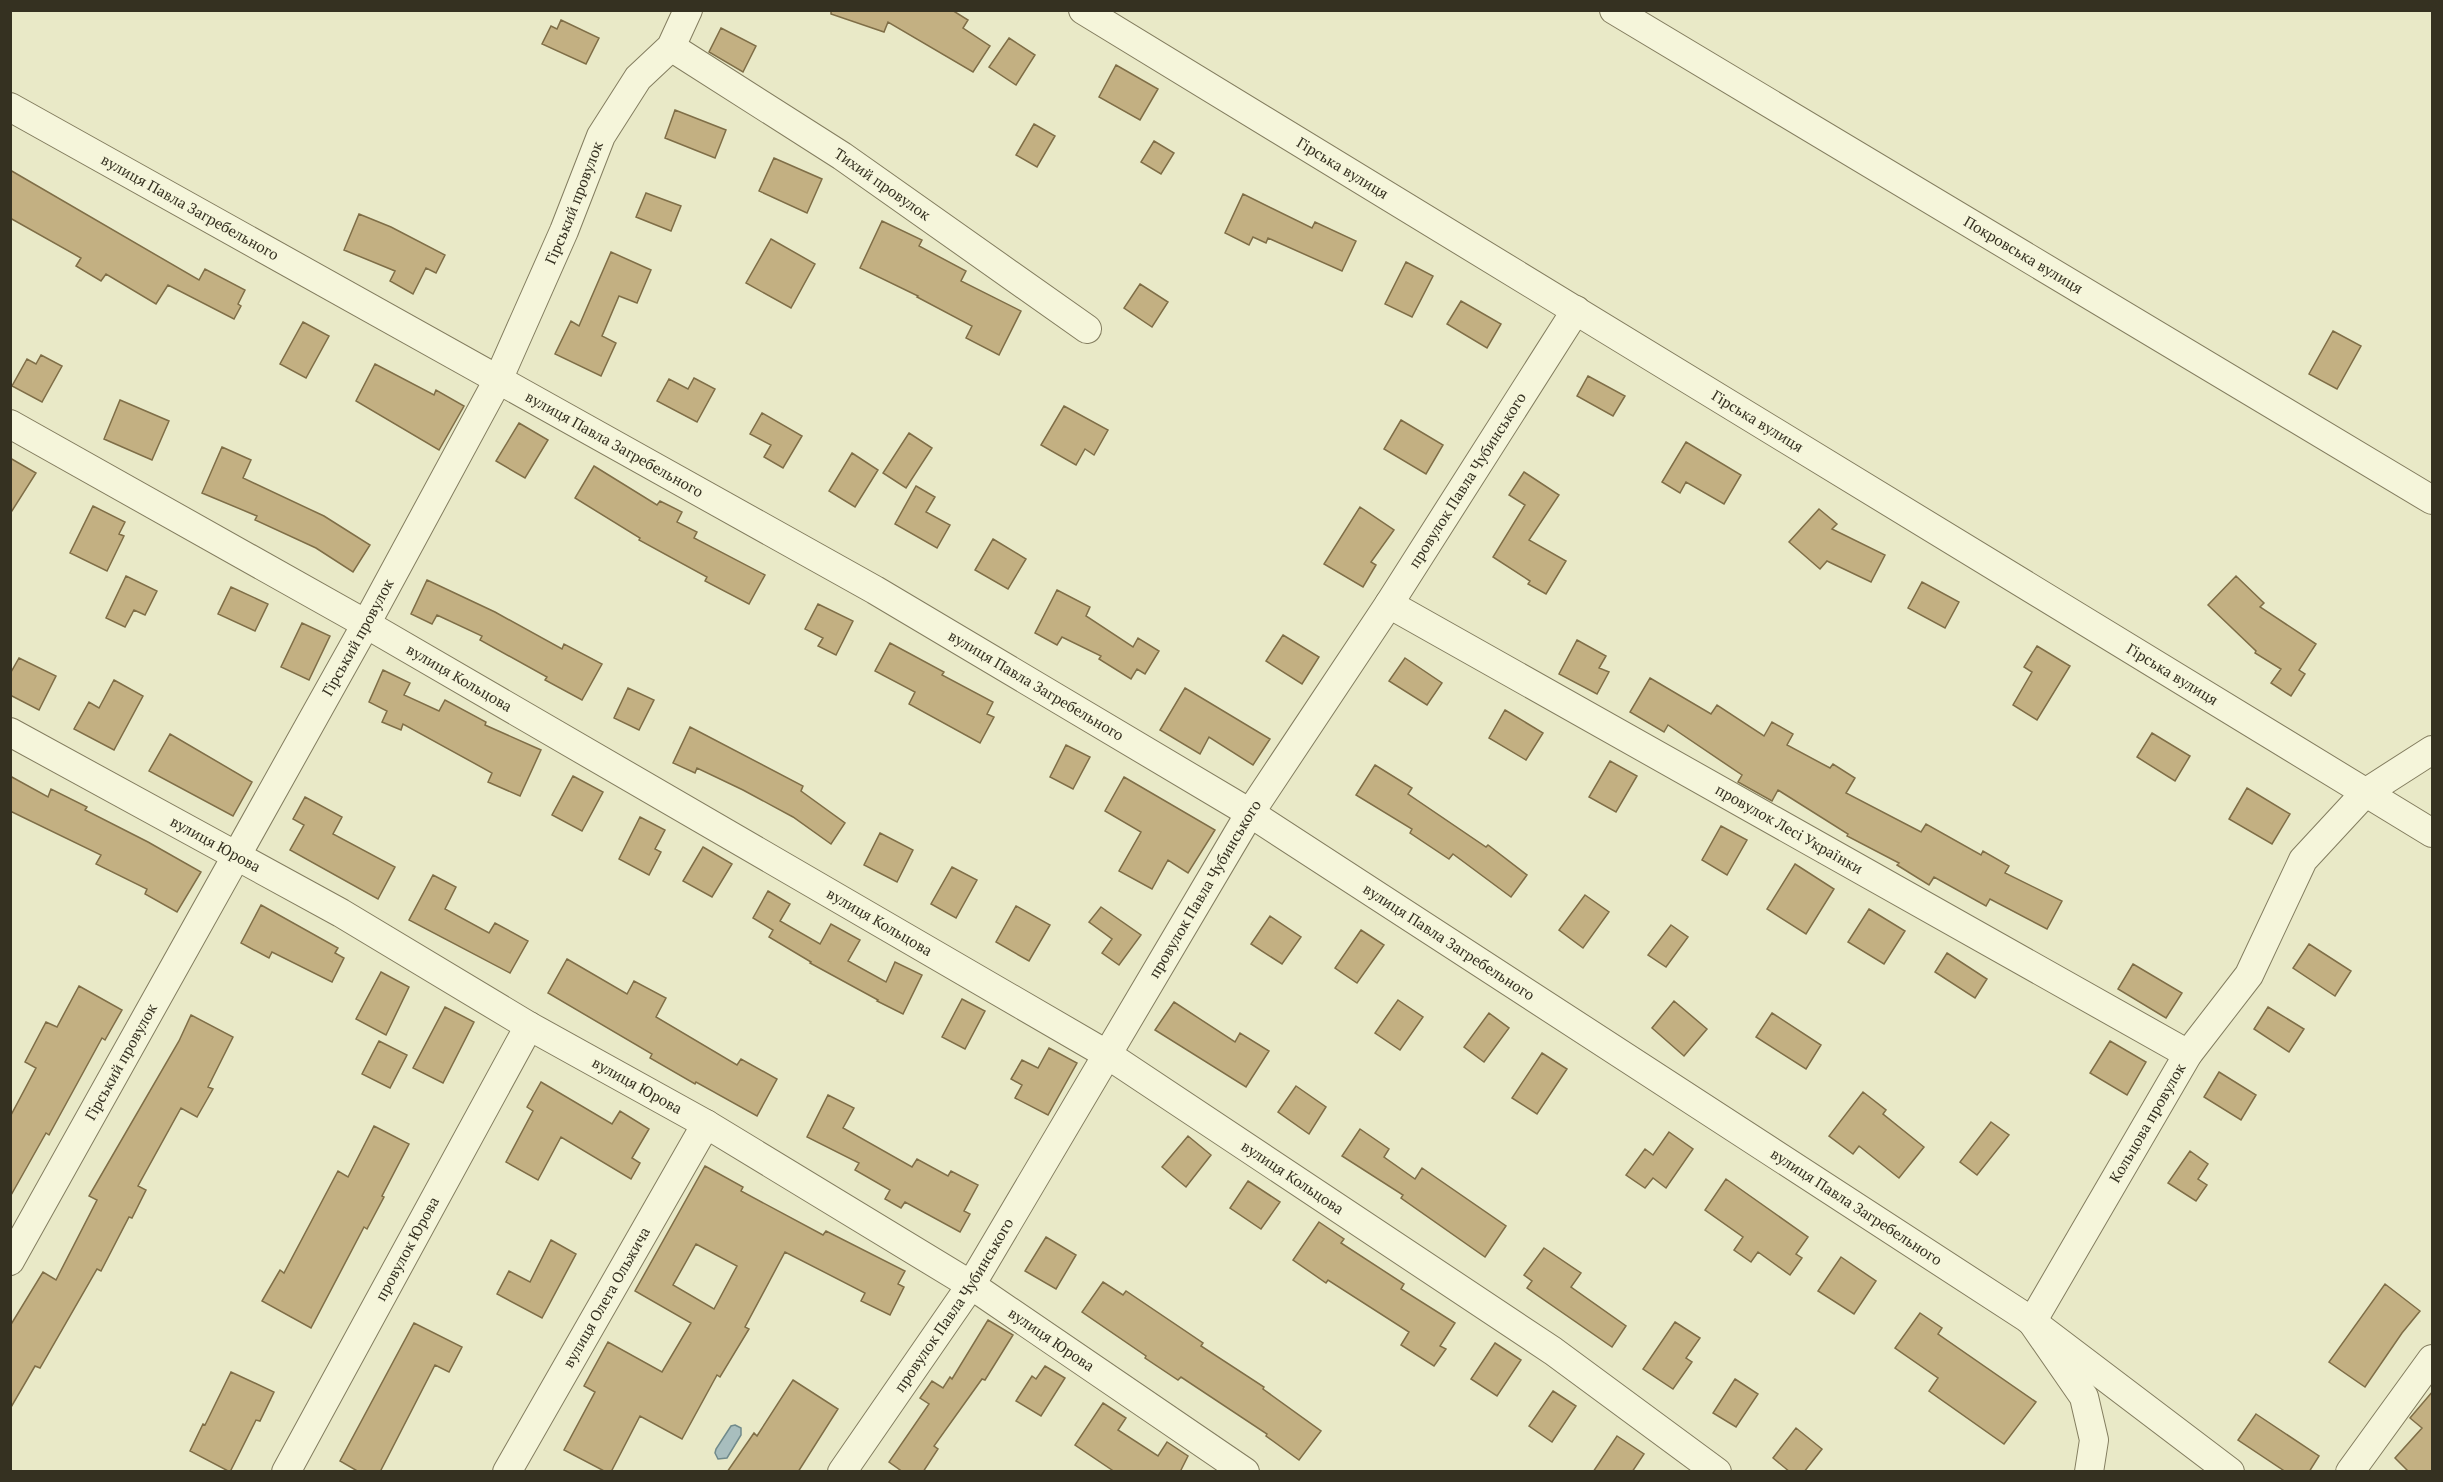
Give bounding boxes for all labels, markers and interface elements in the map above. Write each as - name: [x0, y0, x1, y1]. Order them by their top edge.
- street label: Гірська вулиця: [1293, 132, 1393, 203]
- street label: Гірський провулок: [540, 137, 607, 267]
- street label: Тихий провулок: [831, 143, 936, 225]
- street label: вулиця Павла Загребельного: [98, 149, 283, 264]
- street label: Покровська вулиця: [1960, 211, 2087, 298]
- street label: Гірська вулиця: [1708, 385, 1808, 456]
- street label: вулиця Павла Загребельного: [522, 386, 707, 501]
- street label: провулок Павла Чубинського: [1404, 388, 1530, 571]
- street label: Гірський провулок: [317, 574, 398, 699]
- street label: вулиця Павла Загребельного: [945, 625, 1128, 745]
- street label: Гірська вулиця: [2123, 638, 2222, 709]
- street label: вулиця Кольцова: [403, 639, 517, 716]
- street label: провулок Лесі Українки: [1712, 779, 1867, 878]
- street label: провулок Павла Чубинського: [1144, 796, 1265, 982]
- street label: вулиця Юрова: [167, 811, 265, 876]
- street label: вулиця Павла Загребельного: [1360, 878, 1539, 1004]
- street label: вулиця Кольцова: [823, 883, 937, 960]
- street label: Гірський провулок: [80, 999, 161, 1123]
- street label: вулиця Юрова: [589, 1052, 686, 1118]
- street label: Кольцова провулок: [2104, 1058, 2190, 1186]
- street label: вулиця Кольцова: [1238, 1136, 1349, 1218]
- street label: вулиця Павла Загребельного: [1767, 1143, 1946, 1269]
- street label: провулок Юрова: [370, 1192, 443, 1304]
- street label: провулок Павла Чубинського: [889, 1214, 1017, 1396]
- street label: вулиця Олега Ольжича: [558, 1223, 654, 1371]
- street label: вулиця Юрова: [1005, 1302, 1099, 1376]

